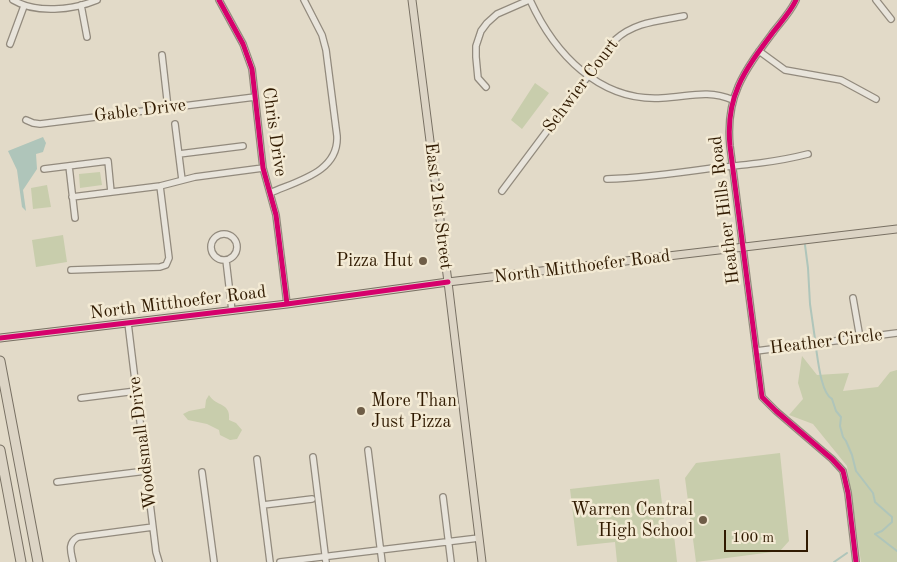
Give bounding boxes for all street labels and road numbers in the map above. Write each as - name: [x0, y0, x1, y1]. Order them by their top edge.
- street label: Schwier Court: [538, 35, 624, 137]
- street label: Chris Drive: [257, 86, 291, 178]
- street label: Gable Drive: [93, 95, 187, 127]
- street label: Heather Hills Road: [705, 134, 745, 286]
- street label: East 21st Street: [419, 141, 457, 271]
- street label: North Mitthoefer Road: [493, 245, 671, 289]
- street label: North Mitthoefer Road: [89, 281, 267, 325]
- street label: Heather Circle: [768, 324, 884, 360]
- street label: Woodsmall Drive: [124, 375, 162, 511]

